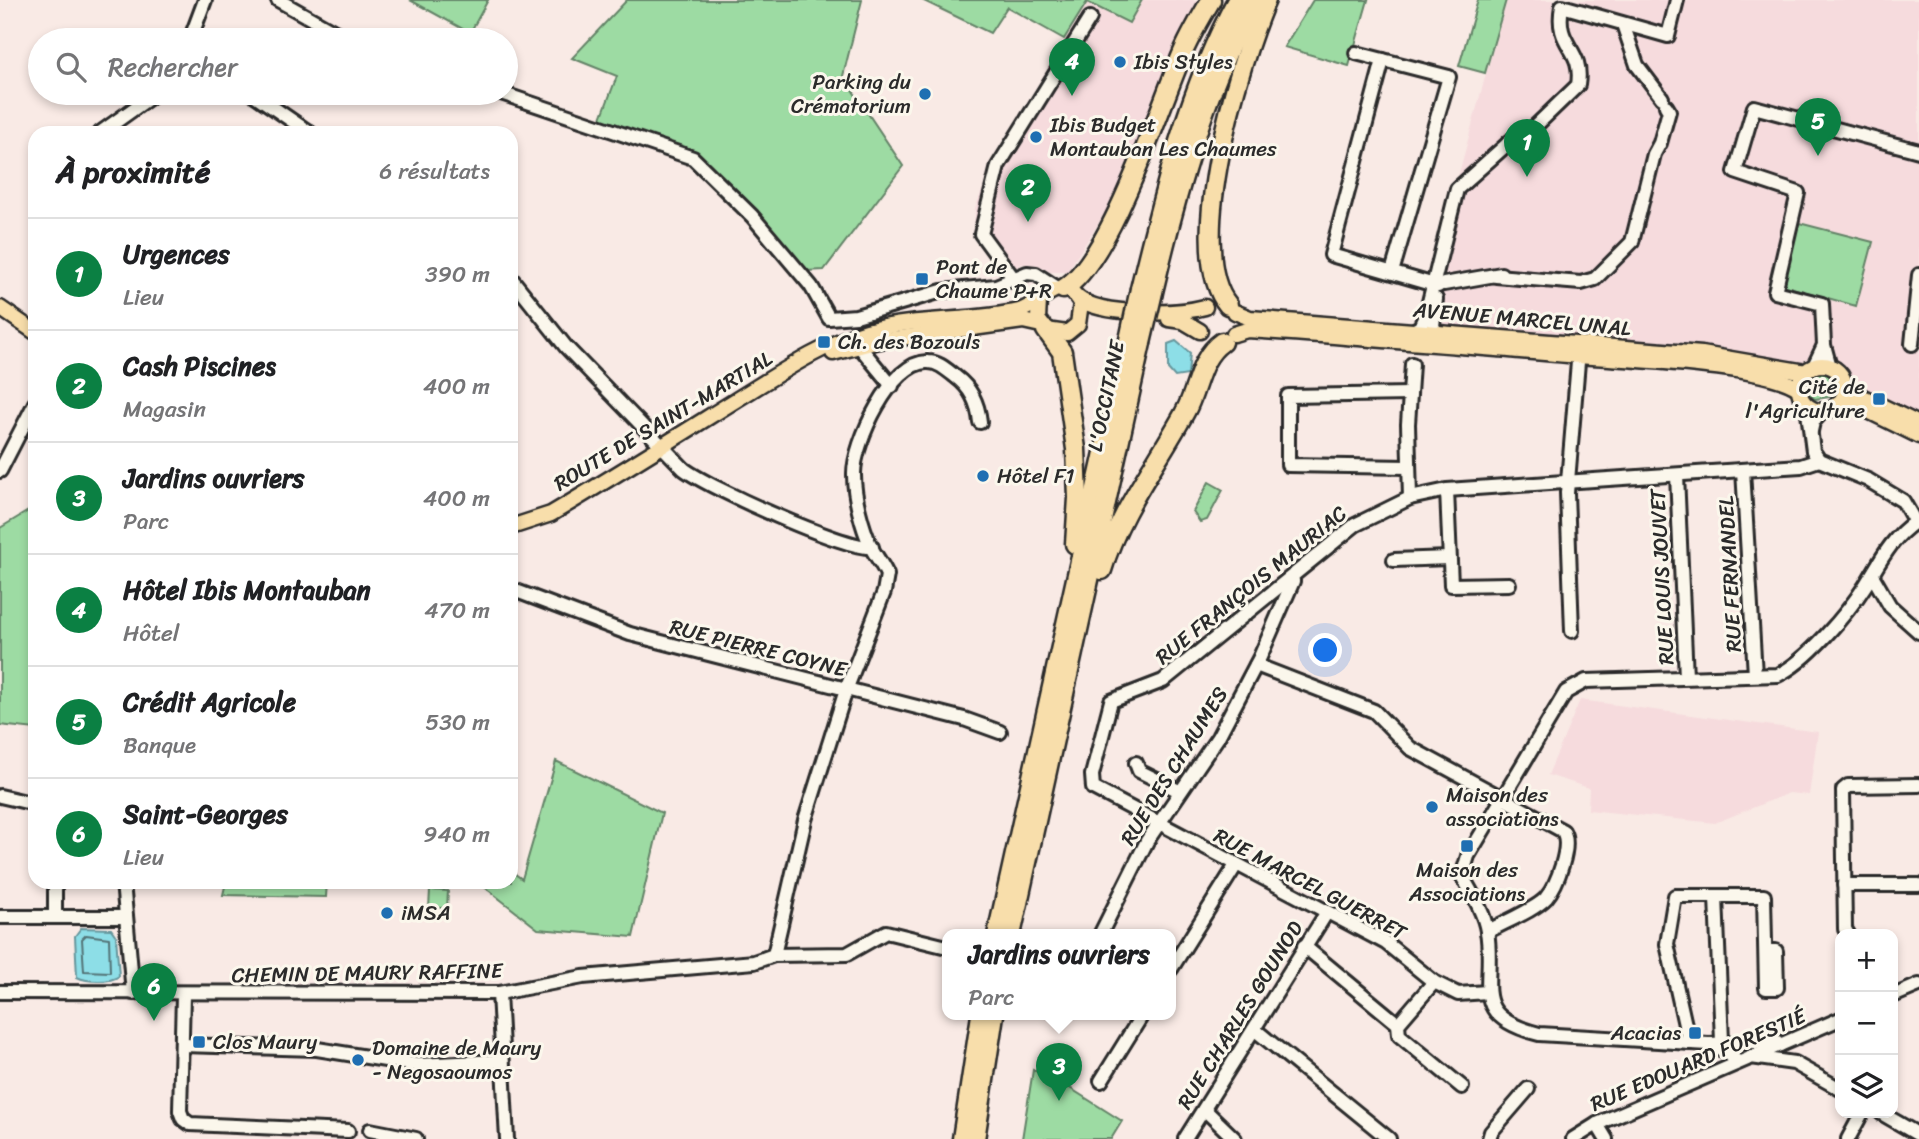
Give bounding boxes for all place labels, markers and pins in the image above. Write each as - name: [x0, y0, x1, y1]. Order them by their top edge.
- pin: 4: [1049, 38, 1095, 96]
- place label: Ibis Styles: [1133, 43, 1233, 81]
- marker: Ibis Styles: [1112, 54, 1128, 70]
- place label: Parking du Crématorium: [791, 63, 911, 125]
- marker: Parking du Crématorium: [917, 86, 933, 102]
- pin: 5: [1795, 98, 1841, 156]
- place label: Ibis Budget Montauban Les Chaumes: [1049, 106, 1277, 168]
- pin: 1: [1504, 119, 1550, 177]
- marker: Ibis Budget Montauban Les Chaumes: [1028, 129, 1044, 145]
- pin: 2: [1005, 164, 1051, 222]
- place label: Pont de Chaume P+R: [936, 248, 1052, 310]
- marker: Pont de Chaume P+R: [914, 271, 930, 287]
- place label: Ch. des Bozouls: [838, 323, 980, 361]
- marker: Ch. des Bozouls: [816, 334, 832, 350]
- place label: Cité de l'Agriculture: [1746, 368, 1865, 430]
- marker: Cité de l'Agriculture: [1871, 391, 1887, 407]
- place label: Hôtel F1: [997, 457, 1074, 495]
- marker: Hôtel F1: [975, 468, 991, 484]
- place label: Maison des associations: [1446, 776, 1559, 838]
- marker: Maison des associations: [1424, 799, 1440, 815]
- marker: Maison des Associations: [1459, 838, 1475, 854]
- place label: Maison des Associations: [1408, 851, 1525, 913]
- place label: iMSA: [401, 894, 451, 932]
- marker: iMSA: [379, 905, 395, 921]
- pin: 6: [131, 963, 177, 1021]
- place label: Acacias: [1610, 1014, 1681, 1052]
- place label: Clos Maury: [213, 1023, 317, 1061]
- marker: Acacias: [1687, 1025, 1703, 1041]
- place label: Domaine de Maury - Negosaoumos: [372, 1029, 541, 1091]
- marker: Clos Maury: [191, 1034, 207, 1050]
- pin: 3: [1036, 1043, 1082, 1101]
- marker: Domaine de Maury - Negosaoumos: [350, 1052, 366, 1068]

